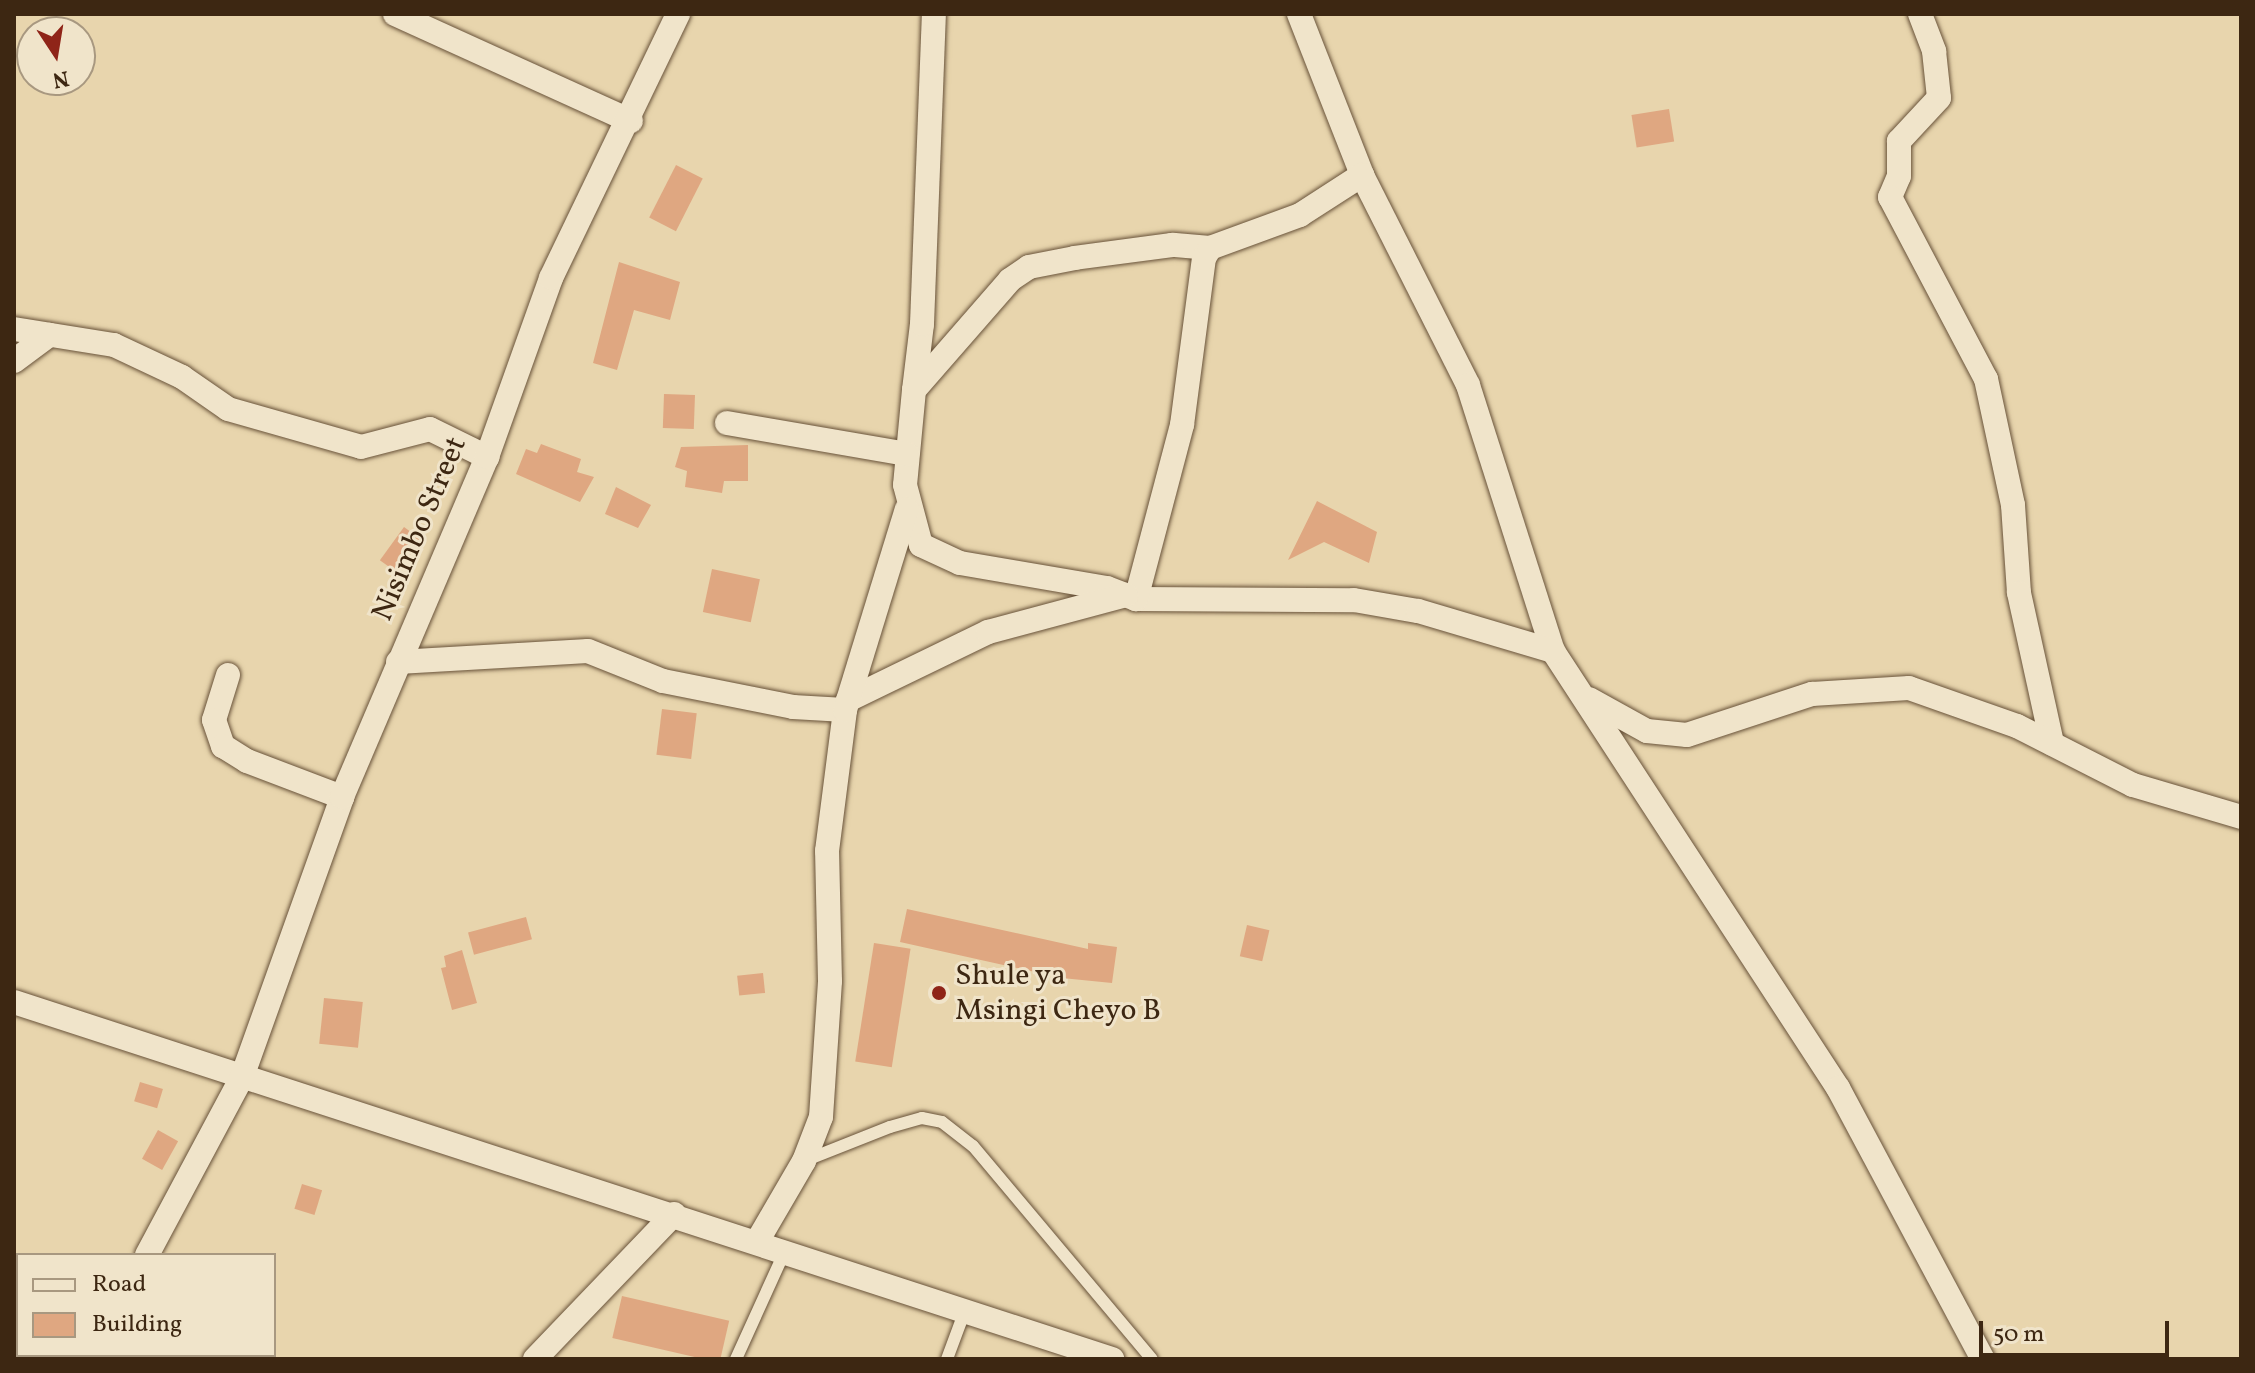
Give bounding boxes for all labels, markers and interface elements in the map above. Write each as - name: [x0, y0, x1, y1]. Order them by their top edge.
- north arrow: [16, 16, 96, 96]
- text: N: [50, 61, 72, 95]
- street label: Nisimbo Street: [365, 431, 475, 627]
- place label: Shule ya Msingi Cheyo B: [955, 958, 1161, 1028]
- marker: Shule ya Msingi Cheyo B: [930, 984, 948, 1002]
- legend: [16, 1253, 276, 1357]
- text: Road: [92, 1268, 146, 1302]
- scale bar: [1983, 1305, 2173, 1355]
- text: Building: [92, 1308, 182, 1342]
- text: 50 m: [1993, 1318, 2045, 1352]

